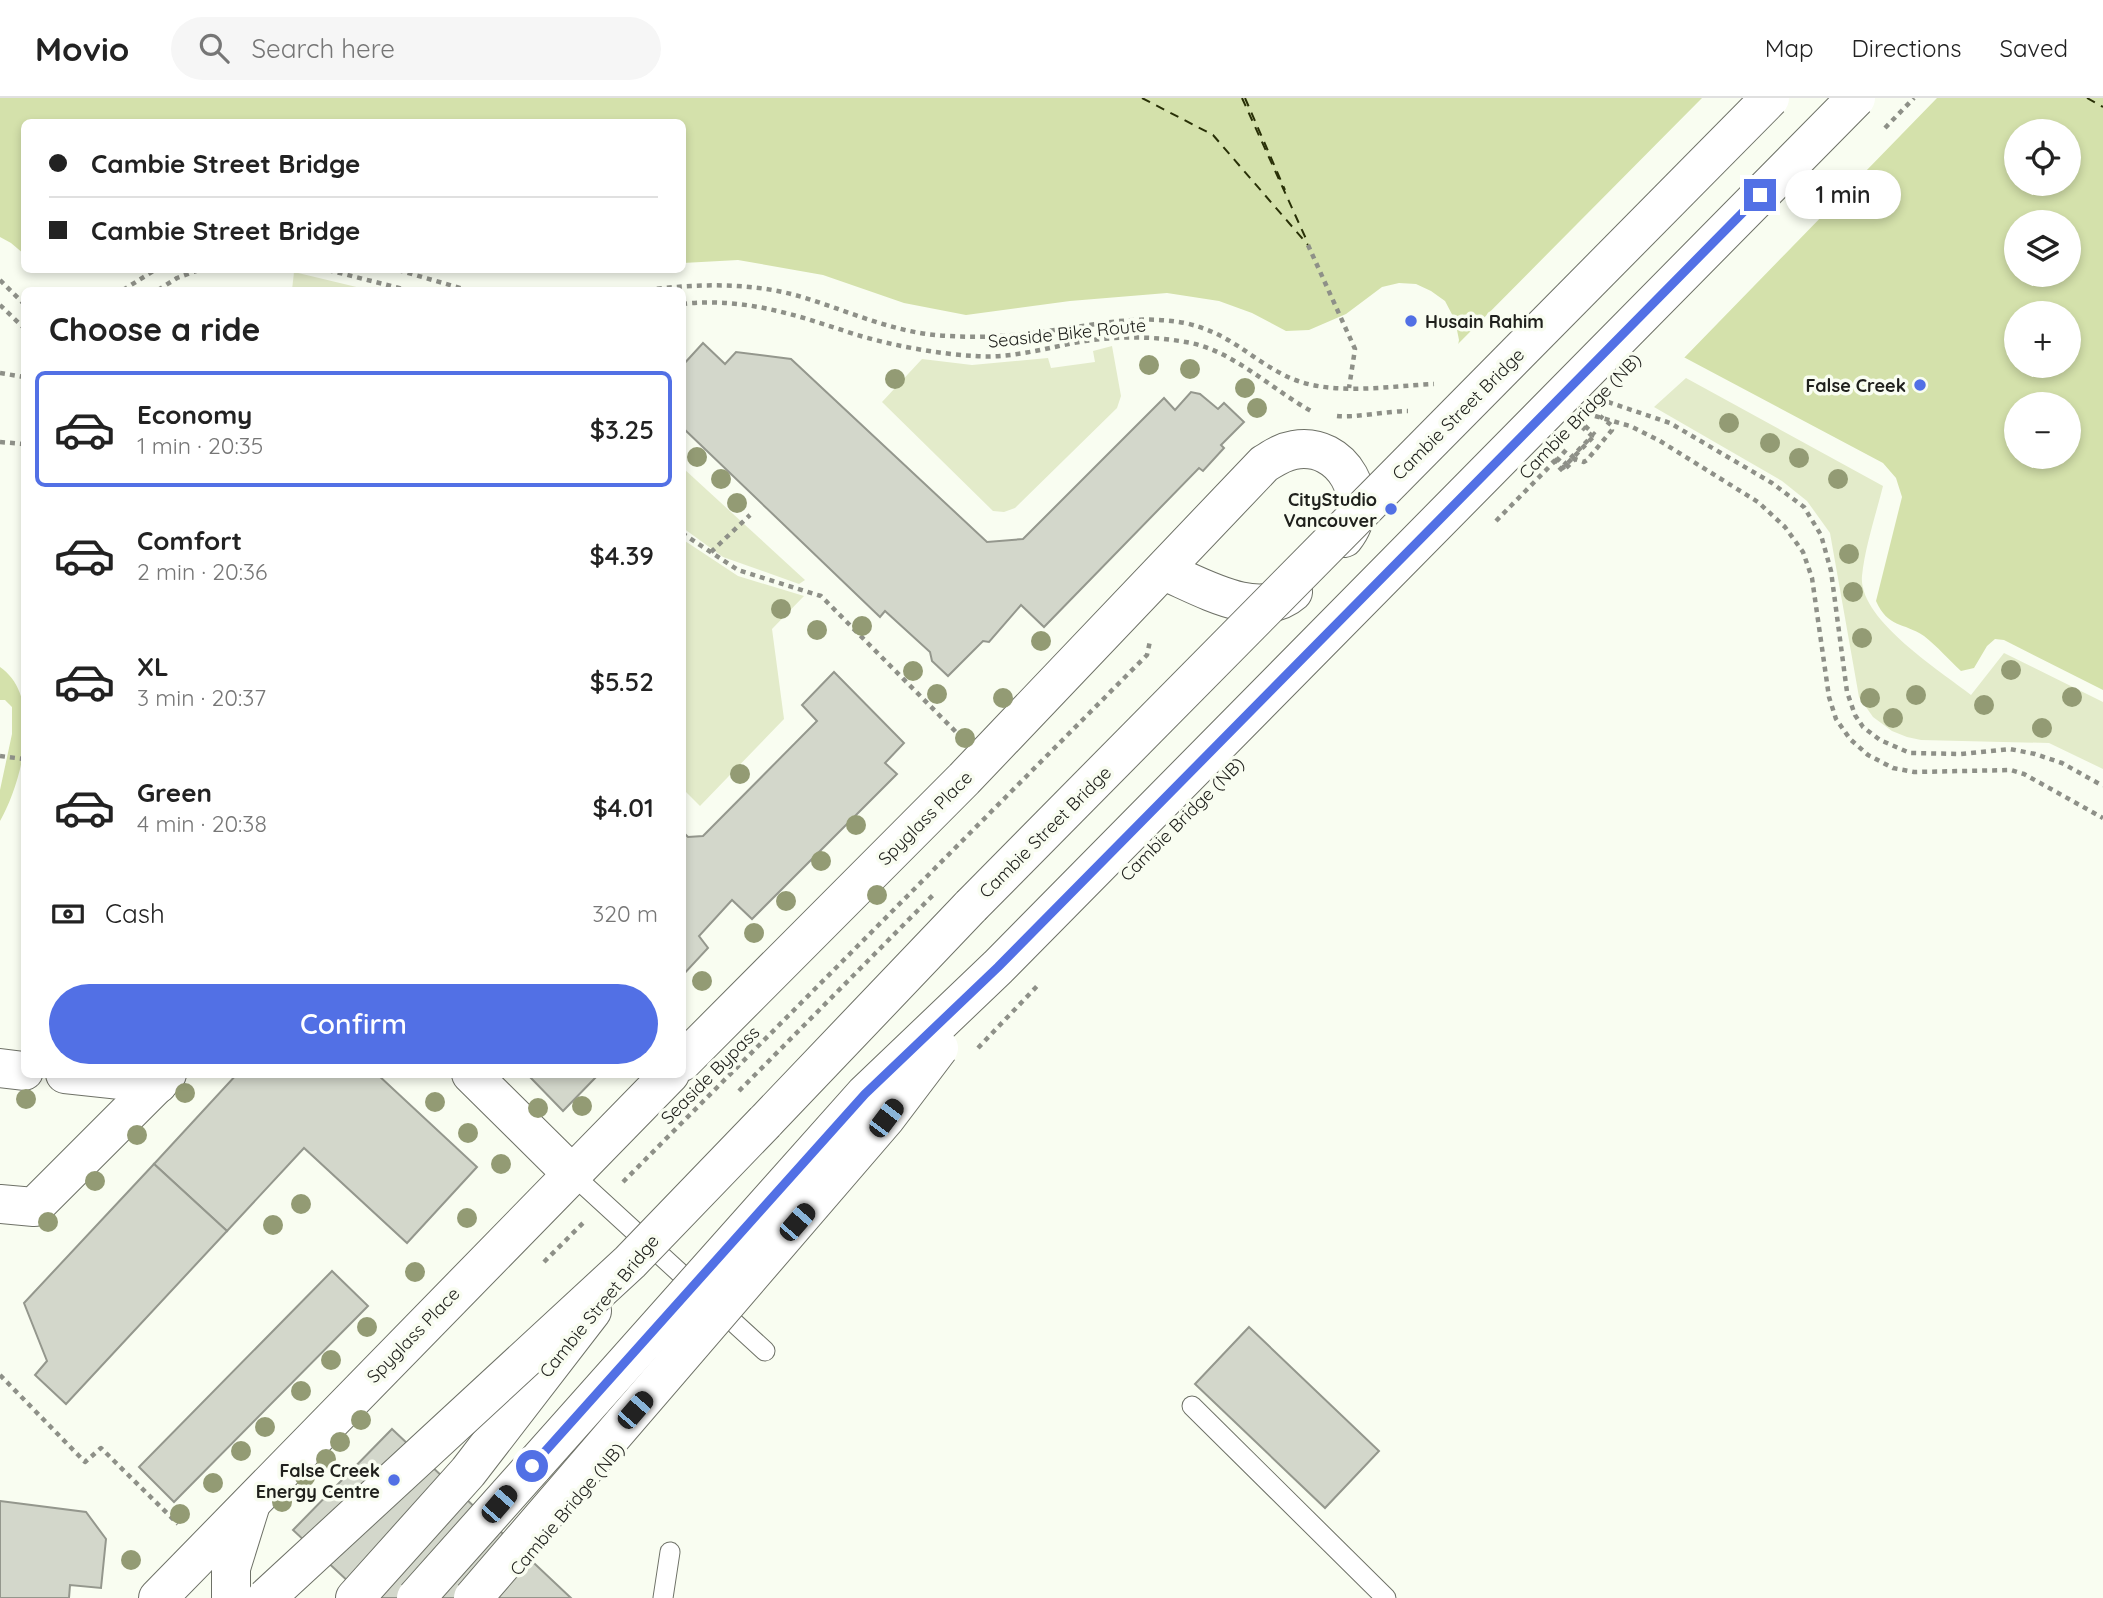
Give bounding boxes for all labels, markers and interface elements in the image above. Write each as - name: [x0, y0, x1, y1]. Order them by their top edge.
- search box: [171, 17, 661, 80]
- text: Movio: [35, 28, 129, 69]
- icon: search: [195, 29, 233, 67]
- text: Search here: [251, 32, 395, 65]
- text: Map: [1765, 33, 1814, 63]
- text: Directions: [1852, 33, 1962, 63]
- text: Saved: [2000, 33, 2068, 63]
- map controls: [2004, 119, 2081, 469]
- button: locate: [2004, 119, 2081, 196]
- text: Cambie Street Bridge: [91, 147, 360, 180]
- callout: 1 min: [1784, 170, 1900, 220]
- route end: [1744, 179, 1776, 211]
- text: 1 min: [1815, 180, 1871, 209]
- button: layers: [2004, 210, 2081, 287]
- text: Cambie Street Bridge: [91, 214, 360, 247]
- button: +: [2004, 301, 2081, 378]
- text: Choose a ride: [49, 309, 261, 349]
- place label: Husain Rahim: [1425, 310, 1544, 333]
- street label: Seaside Bike Route: [987, 313, 1147, 353]
- marker: Husain Rahim: [1403, 313, 1419, 329]
- street label: Cambie Street Bridge: [1387, 343, 1529, 485]
- street label: Cambie Bridge (NB): [1514, 348, 1646, 484]
- place label: False Creek: [1806, 374, 1906, 397]
- marker: False Creek: [1912, 377, 1928, 393]
- button: −: [2004, 392, 2081, 469]
- icon: car: [53, 398, 116, 461]
- text: Economy: [137, 398, 252, 431]
- text: $3.25: [590, 413, 654, 446]
- text: 1 min · 20:35: [137, 431, 263, 460]
- place label: CityStudio Vancouver: [1283, 488, 1377, 532]
- marker: CityStudio Vancouver: [1383, 501, 1399, 517]
- icon: car: [53, 524, 116, 587]
- text: Comfort: [137, 524, 242, 557]
- text: $4.39: [590, 539, 654, 572]
- text: 2 min · 20:36: [137, 557, 267, 586]
- icon: car: [53, 650, 116, 713]
- text: XL: [137, 650, 169, 683]
- text: $5.52: [590, 665, 654, 698]
- text: 3 min · 20:37: [137, 683, 266, 712]
- street label: Cambie Bridge (NB): [1115, 752, 1249, 886]
- street label: Cambie Street Bridge: [974, 761, 1116, 903]
- street label: Spyglass Place: [873, 766, 977, 870]
- icon: car: [53, 776, 116, 839]
- text: Green: [137, 776, 212, 809]
- text: $4.01: [592, 791, 654, 824]
- text: 4 min · 20:38: [137, 809, 267, 838]
- icon: cash: [49, 895, 87, 933]
- text: Cash: [105, 897, 165, 930]
- text: 320 m: [592, 899, 658, 928]
- button: Confirm: [49, 984, 658, 1064]
- street label: Seaside Bypass: [656, 1021, 764, 1129]
- car: [865, 1095, 908, 1141]
- car: [776, 1199, 819, 1245]
- street label: Cambie Street Bridge: [534, 1230, 664, 1382]
- street label: Spyglass Place: [362, 1282, 464, 1388]
- car: [614, 1387, 657, 1433]
- street label: Cambie Bridge (NB): [505, 1438, 629, 1580]
- route start: [516, 1450, 548, 1482]
- place label: False Creek Energy Centre: [256, 1459, 380, 1503]
- marker: False Creek Energy Centre: [386, 1472, 402, 1488]
- car: [478, 1481, 521, 1527]

